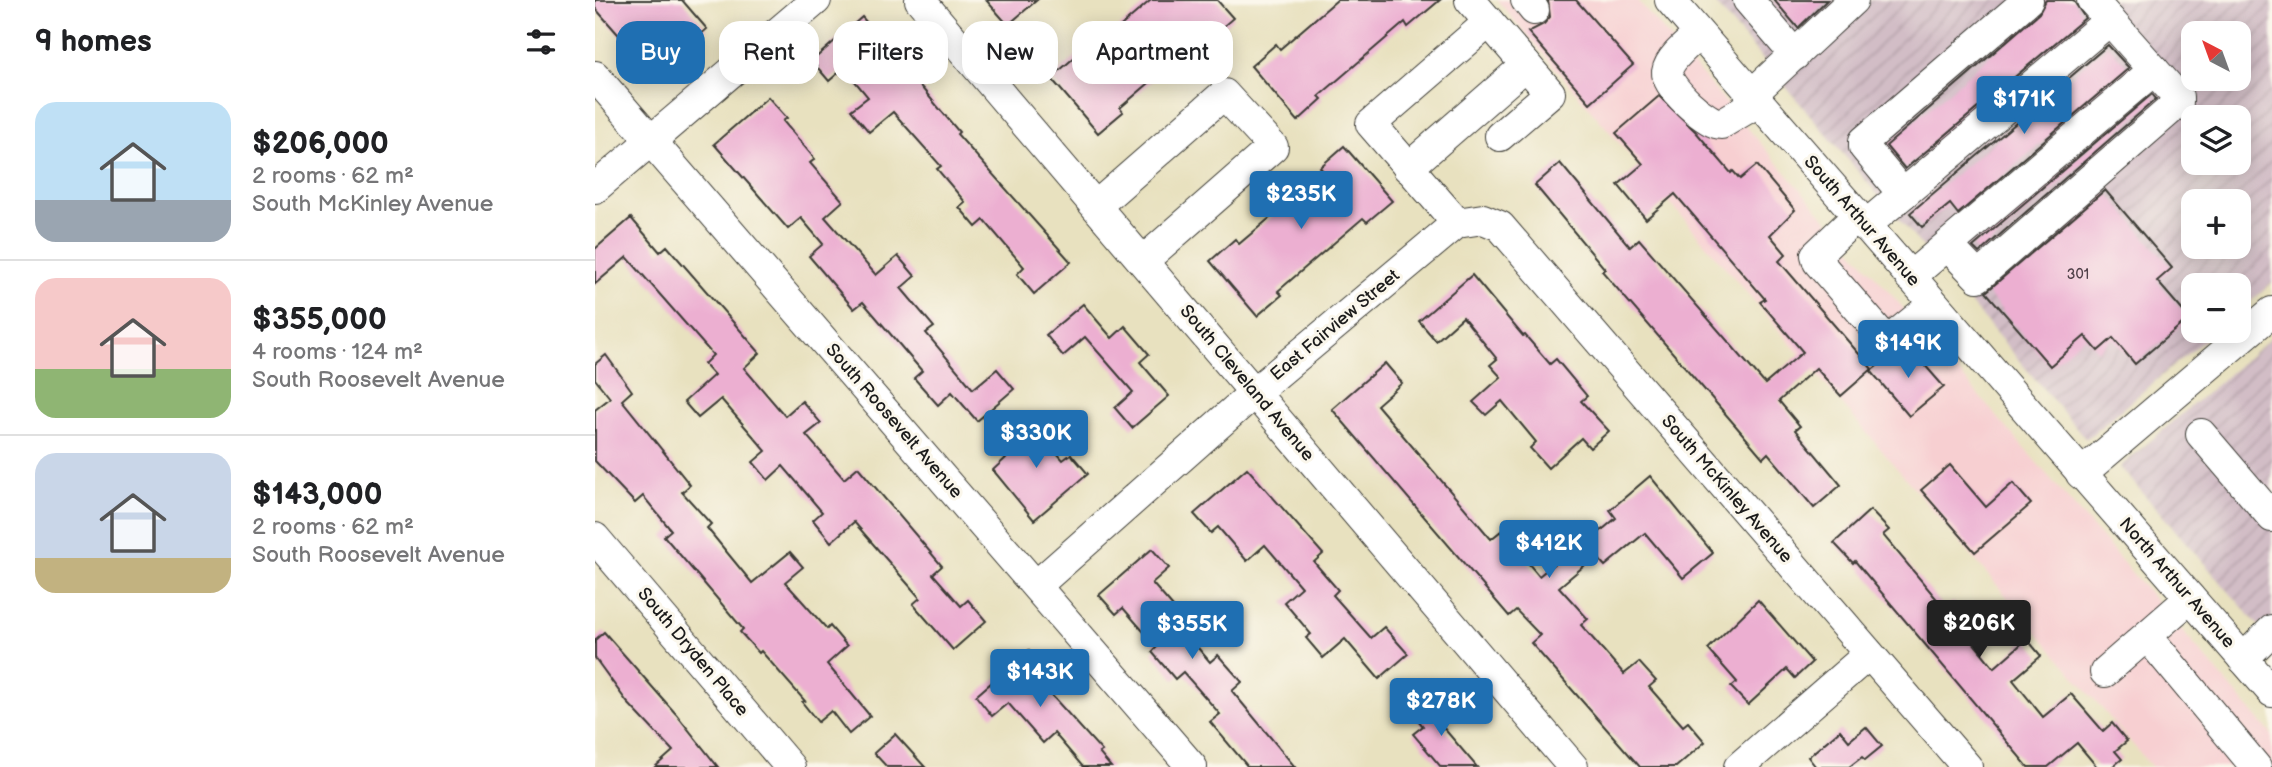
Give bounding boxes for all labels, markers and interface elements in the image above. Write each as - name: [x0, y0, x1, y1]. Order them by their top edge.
- chip: Buy: [616, 21, 705, 84]
- chip: Rent: [719, 21, 819, 84]
- chip: Filters: [833, 21, 948, 84]
- chip: New: [962, 21, 1058, 84]
- chip: Apartment: [1072, 21, 1233, 84]
- north arrow: [2181, 21, 2251, 91]
- map controls: [2181, 21, 2251, 343]
- icon: filters: [522, 23, 560, 61]
- text: 9 homes: [35, 24, 152, 60]
- pin: $171K: [1975, 76, 2073, 136]
- text: $171K: [1993, 85, 2055, 113]
- button: layers: [2181, 105, 2251, 175]
- text: $206,000: [252, 126, 389, 162]
- icon: home: [91, 130, 175, 214]
- street label: South Arthur Avenue: [1800, 151, 1925, 291]
- text: 2 rooms · 62 m²: [252, 162, 414, 190]
- pin: $235K: [1252, 172, 1350, 231]
- text: $235K: [1266, 180, 1336, 208]
- button: +: [2181, 189, 2251, 259]
- text: South McKinley Avenue: [252, 190, 494, 218]
- street label: East Fairview Street: [1266, 265, 1404, 385]
- house number: 301: [2067, 266, 2089, 283]
- button: −: [2181, 273, 2251, 343]
- street label: South Cleveland Avenue: [1175, 301, 1319, 466]
- text: $355,000: [252, 302, 387, 338]
- icon: home: [91, 306, 175, 390]
- pin: $149K: [1859, 320, 1957, 380]
- text: $149K: [1874, 329, 1942, 357]
- text: 4 rooms · 124 m²: [252, 338, 423, 366]
- street label: South Roosevelt Avenue: [821, 339, 967, 503]
- text: South Roosevelt Avenue: [252, 366, 505, 394]
- pin: $330K: [987, 410, 1085, 470]
- street label: South McKinley Avenue: [1657, 411, 1797, 567]
- text: $330K: [1000, 419, 1072, 447]
- text: $143,000: [252, 477, 382, 513]
- icon: home: [91, 481, 175, 565]
- text: 2 rooms · 62 m²: [252, 513, 414, 541]
- street label: North Arthur Avenue: [2115, 514, 2239, 653]
- pin: $412K: [1500, 520, 1598, 580]
- text: $412K: [1515, 529, 1583, 557]
- text: South Roosevelt Avenue: [252, 541, 505, 569]
- street label: South Dryden Place: [633, 584, 753, 721]
- pin: $206K: [1930, 600, 2028, 660]
- pin: $355K: [1143, 602, 1241, 661]
- text: $206K: [1943, 609, 2015, 637]
- text: $355K: [1157, 610, 1227, 638]
- pin: $143K: [991, 650, 1089, 709]
- text: $143K: [1006, 658, 1074, 686]
- pin: $278K: [1392, 678, 1490, 738]
- text: $278K: [1406, 687, 1476, 715]

